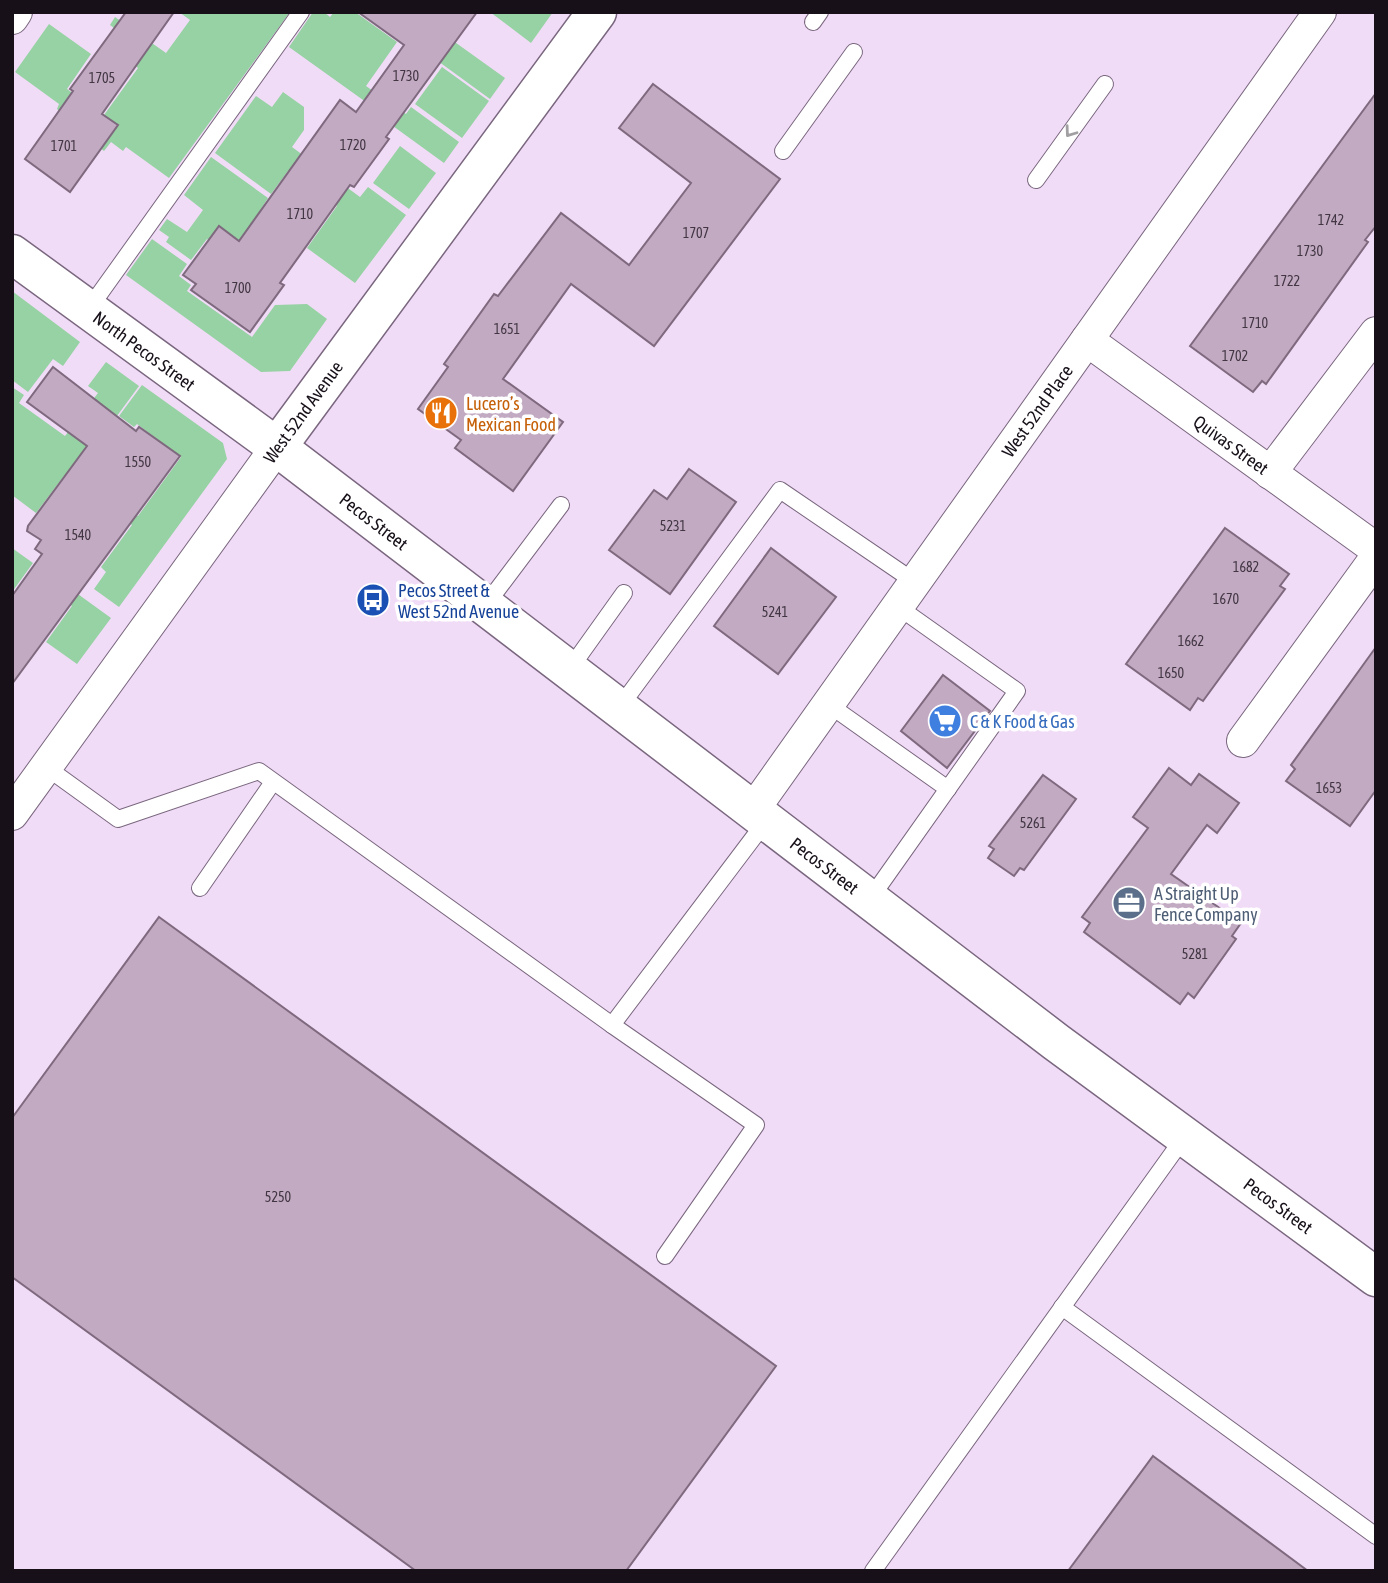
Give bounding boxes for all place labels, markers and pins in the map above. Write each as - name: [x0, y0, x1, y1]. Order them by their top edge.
- place label: Lucero’s Mexican Food: [466, 393, 556, 435]
- restaurant icon: Lucero’s Mexican Food: [422, 394, 460, 432]
- place label: Pecos Street & West 52nd Avenue: [398, 580, 519, 622]
- bus stop icon: Pecos Street & West 52nd Avenue: [354, 581, 392, 619]
- supermarket icon: C & K Food & Gas: [926, 702, 964, 740]
- place label: C & K Food & Gas: [970, 711, 1075, 732]
- place label: A Straight Up Fence Company: [1154, 883, 1258, 925]
- office icon: A Straight Up Fence Company: [1110, 884, 1148, 922]

